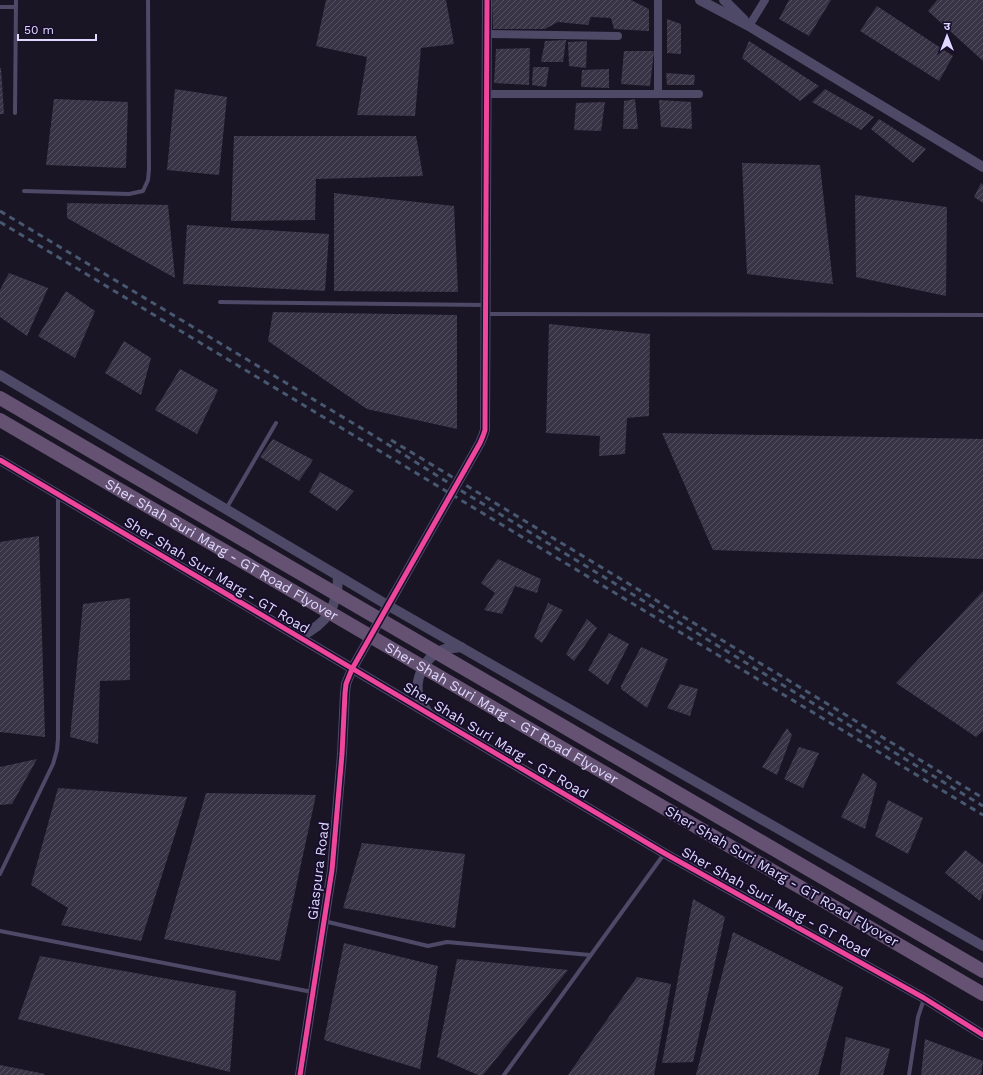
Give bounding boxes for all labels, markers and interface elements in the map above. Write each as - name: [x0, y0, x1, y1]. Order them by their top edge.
- scale bar: [18, 16, 96, 42]
- north arrow: [927, 16, 967, 56]
- text: उ: [944, 20, 951, 33]
- text: 50 m: [24, 23, 54, 37]
- street label: Sher Shah Suri Marg - GT Road Flyover: [102, 476, 342, 624]
- street label: Sher Shah Suri Marg - GT Road: [121, 513, 313, 637]
- street label: Sher Shah Suri Marg - GT Road Flyover: [382, 639, 622, 787]
- street label: Sher Shah Suri Marg - GT Road: [400, 678, 592, 802]
- street label: Sher Shah Suri Marg - GT Road Flyover: [662, 802, 902, 950]
- street label: Giaspura Road: [304, 821, 332, 921]
- street label: Sher Shah Suri Marg - GT Road: [678, 843, 874, 961]

